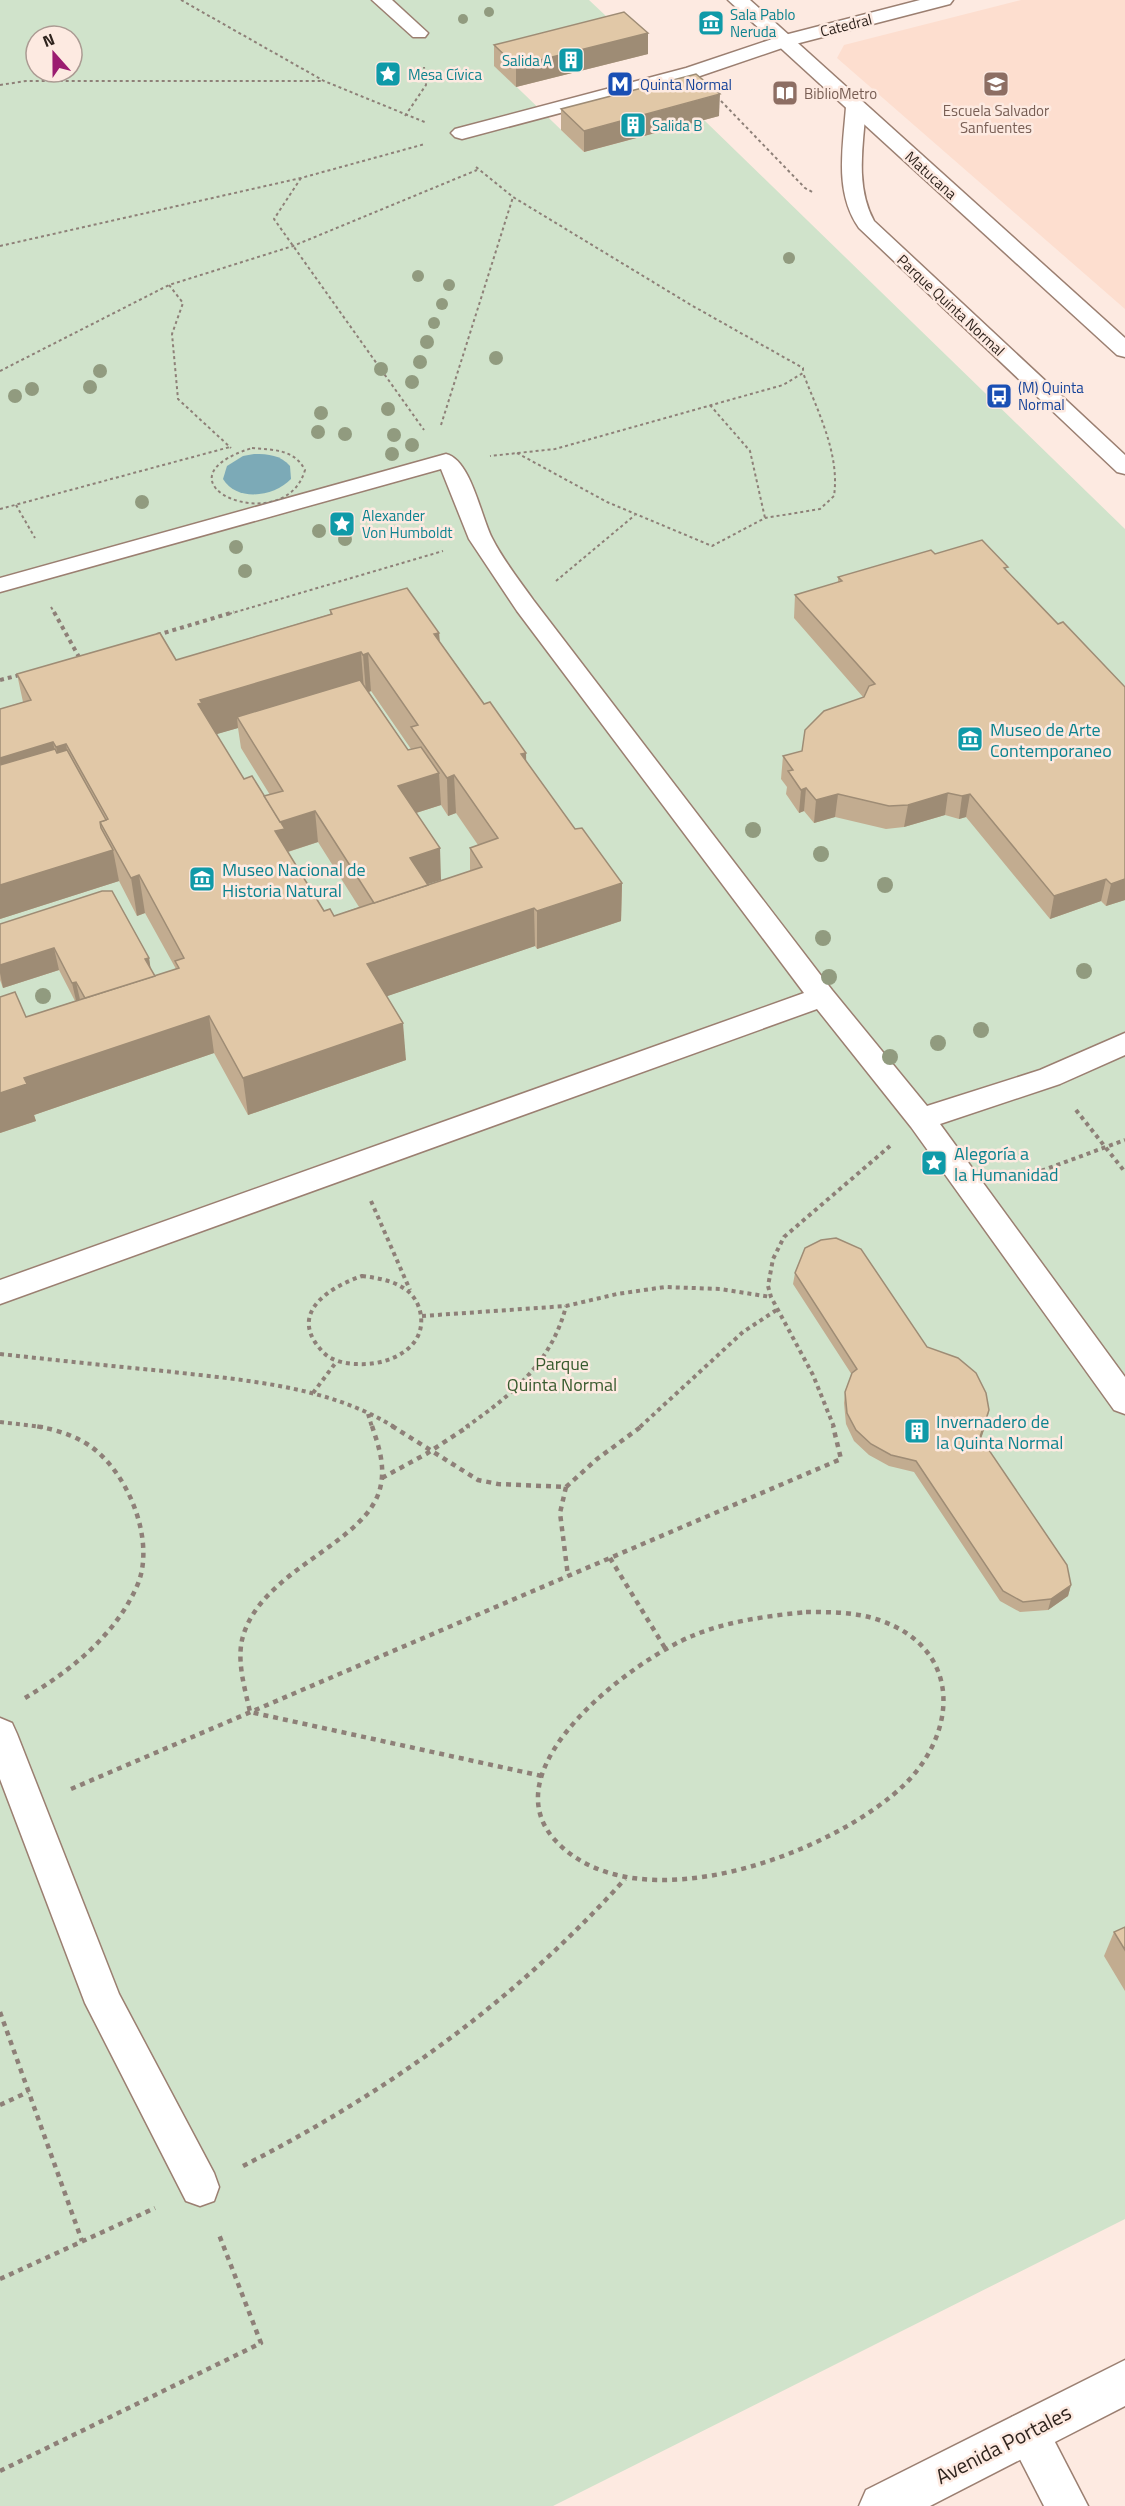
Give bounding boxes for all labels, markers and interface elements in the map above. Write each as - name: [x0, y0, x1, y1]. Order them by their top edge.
- place label: Sala Pablo Neruda: [730, 3, 796, 43]
- street label: Catedral: [818, 7, 874, 43]
- museum icon: Sala Pablo Neruda: [696, 8, 726, 38]
- north arrow: [24, 24, 84, 84]
- text: N: [39, 27, 58, 53]
- building icon: Salida A: [556, 45, 586, 75]
- place label: Salida A: [502, 49, 552, 72]
- place icon: Mesa Cívica: [373, 59, 403, 89]
- place label: Mesa Cívica: [408, 63, 482, 86]
- metro station icon: Quinta Normal: [605, 69, 635, 99]
- school or university icon: Escuela Salvador Sanfuentes: [981, 69, 1011, 99]
- place label: Quinta Normal: [640, 73, 732, 96]
- library icon: BiblioMetro: [770, 78, 800, 108]
- place label: BiblioMetro: [804, 82, 877, 105]
- place label: Escuela Salvador Sanfuentes: [943, 99, 1049, 139]
- building icon: Salida B: [618, 110, 648, 140]
- place label: Salida B: [652, 114, 702, 137]
- street label: Matucana: [900, 145, 962, 205]
- street label: Parque Quinta Normal: [892, 249, 1010, 361]
- place label: (M) Quinta Normal: [1018, 376, 1084, 416]
- bus stop icon: (M) Quinta Normal: [984, 381, 1014, 411]
- place label: Alexander Von Humboldt: [362, 504, 453, 544]
- place icon: Alexander Von Humboldt: [327, 509, 357, 539]
- place label: Museo de Arte Contemporaneo: [990, 716, 1112, 764]
- museum icon: Museo de Arte Contemporaneo: [955, 724, 985, 754]
- place label: Museo Nacional de Historia Natural: [222, 856, 366, 904]
- museum icon: Museo Nacional de Historia Natural: [187, 864, 217, 894]
- place label: Alegoría a la Humanidad: [954, 1140, 1059, 1188]
- place icon: Alegoría a la Humanidad: [919, 1148, 949, 1178]
- park label: Parque Quinta Normal: [507, 1350, 617, 1398]
- place label: Invernadero de la Quinta Normal: [936, 1408, 1063, 1456]
- building icon: Invernadero de la Quinta Normal: [902, 1416, 932, 1446]
- street label: Avenida Portales: [930, 2396, 1076, 2492]

